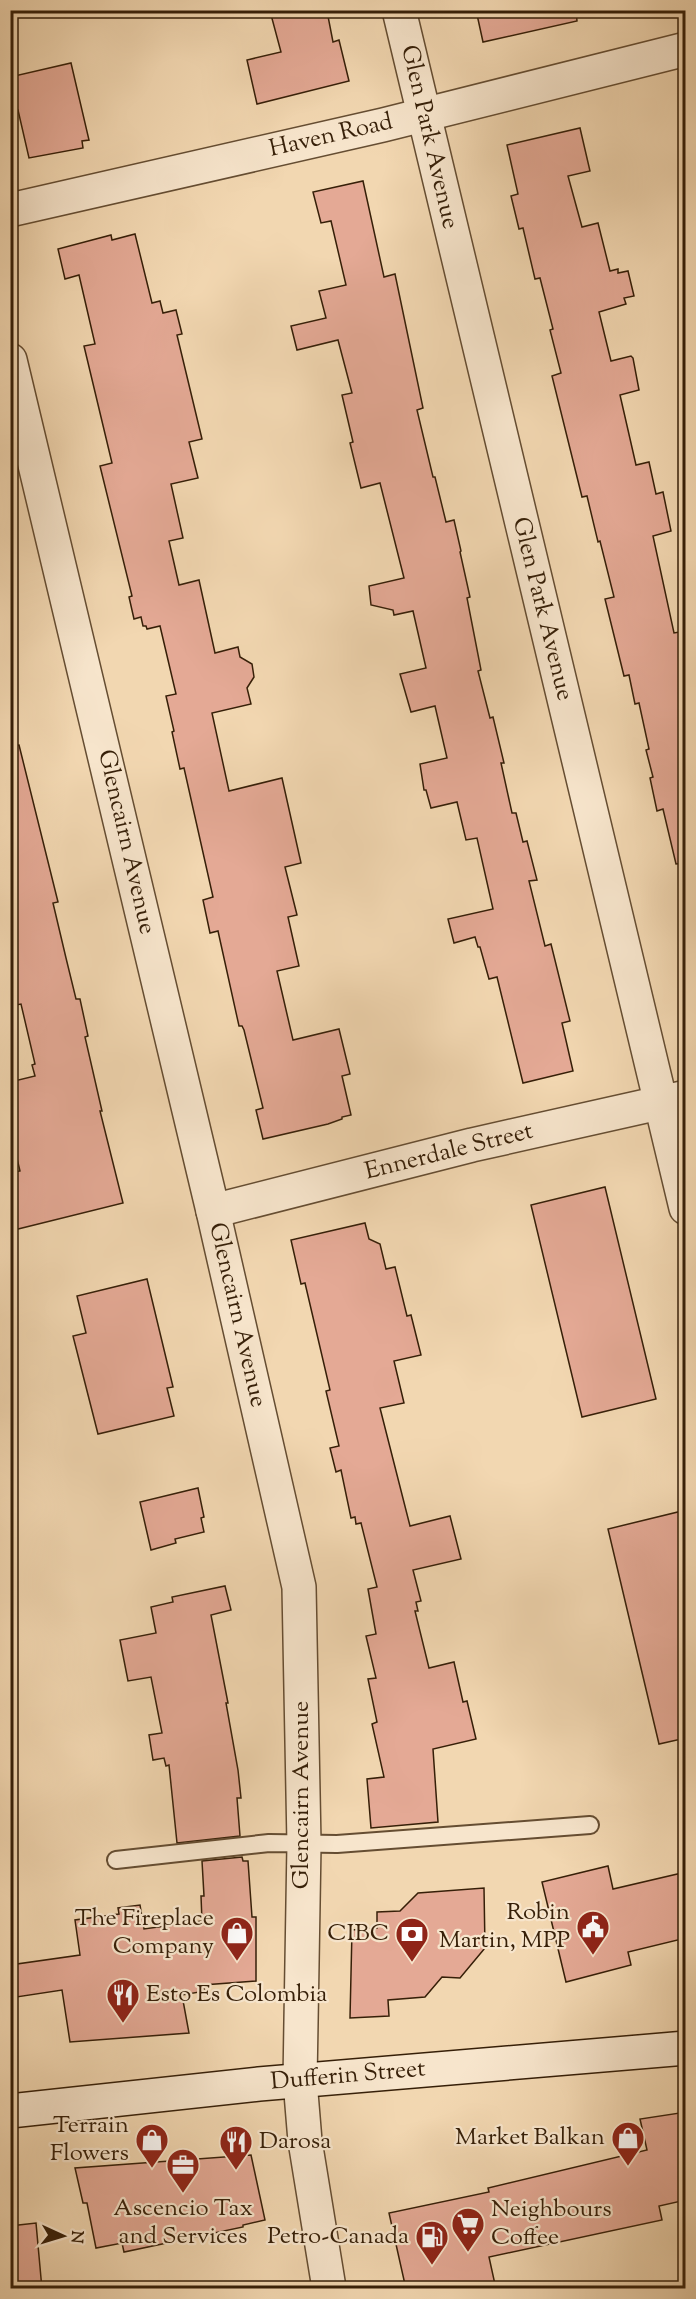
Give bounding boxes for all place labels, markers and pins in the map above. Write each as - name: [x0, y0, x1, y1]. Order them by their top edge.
- place label: Robin Martin, MPP: [439, 1896, 570, 1958]
- place label: The Fireplace Company: [75, 1902, 214, 1964]
- public building icon: Robin Martin, MPP: [575, 1909, 611, 1956]
- shop icon: The Fireplace Company: [219, 1915, 255, 1962]
- bank icon: CIBC: [394, 1916, 430, 1963]
- place label: CIBC: [327, 1917, 389, 1951]
- restaurant icon: Esto Es Colombia: [105, 1977, 141, 2024]
- place label: Esto Es Colombia: [146, 1978, 327, 2012]
- place label: Terrain Flowers: [50, 2109, 129, 2171]
- shop icon: Market Balkan: [610, 2120, 646, 2167]
- place label: Market Balkan: [455, 2121, 605, 2155]
- shop icon: Terrain Flowers: [134, 2122, 170, 2169]
- restaurant icon: Darosa: [218, 2124, 254, 2171]
- place label: Darosa: [259, 2125, 331, 2159]
- office icon: Ascencio Tax and Services: [165, 2147, 201, 2194]
- place label: Ascencio Tax and Services: [113, 2192, 253, 2254]
- place label: Neighbours Coffee: [491, 2193, 612, 2255]
- supermarket icon: Neighbours Coffee: [450, 2206, 486, 2253]
- fuel station icon: Petro-Canada: [414, 2219, 450, 2266]
- place label: Petro-Canada: [267, 2220, 409, 2254]

